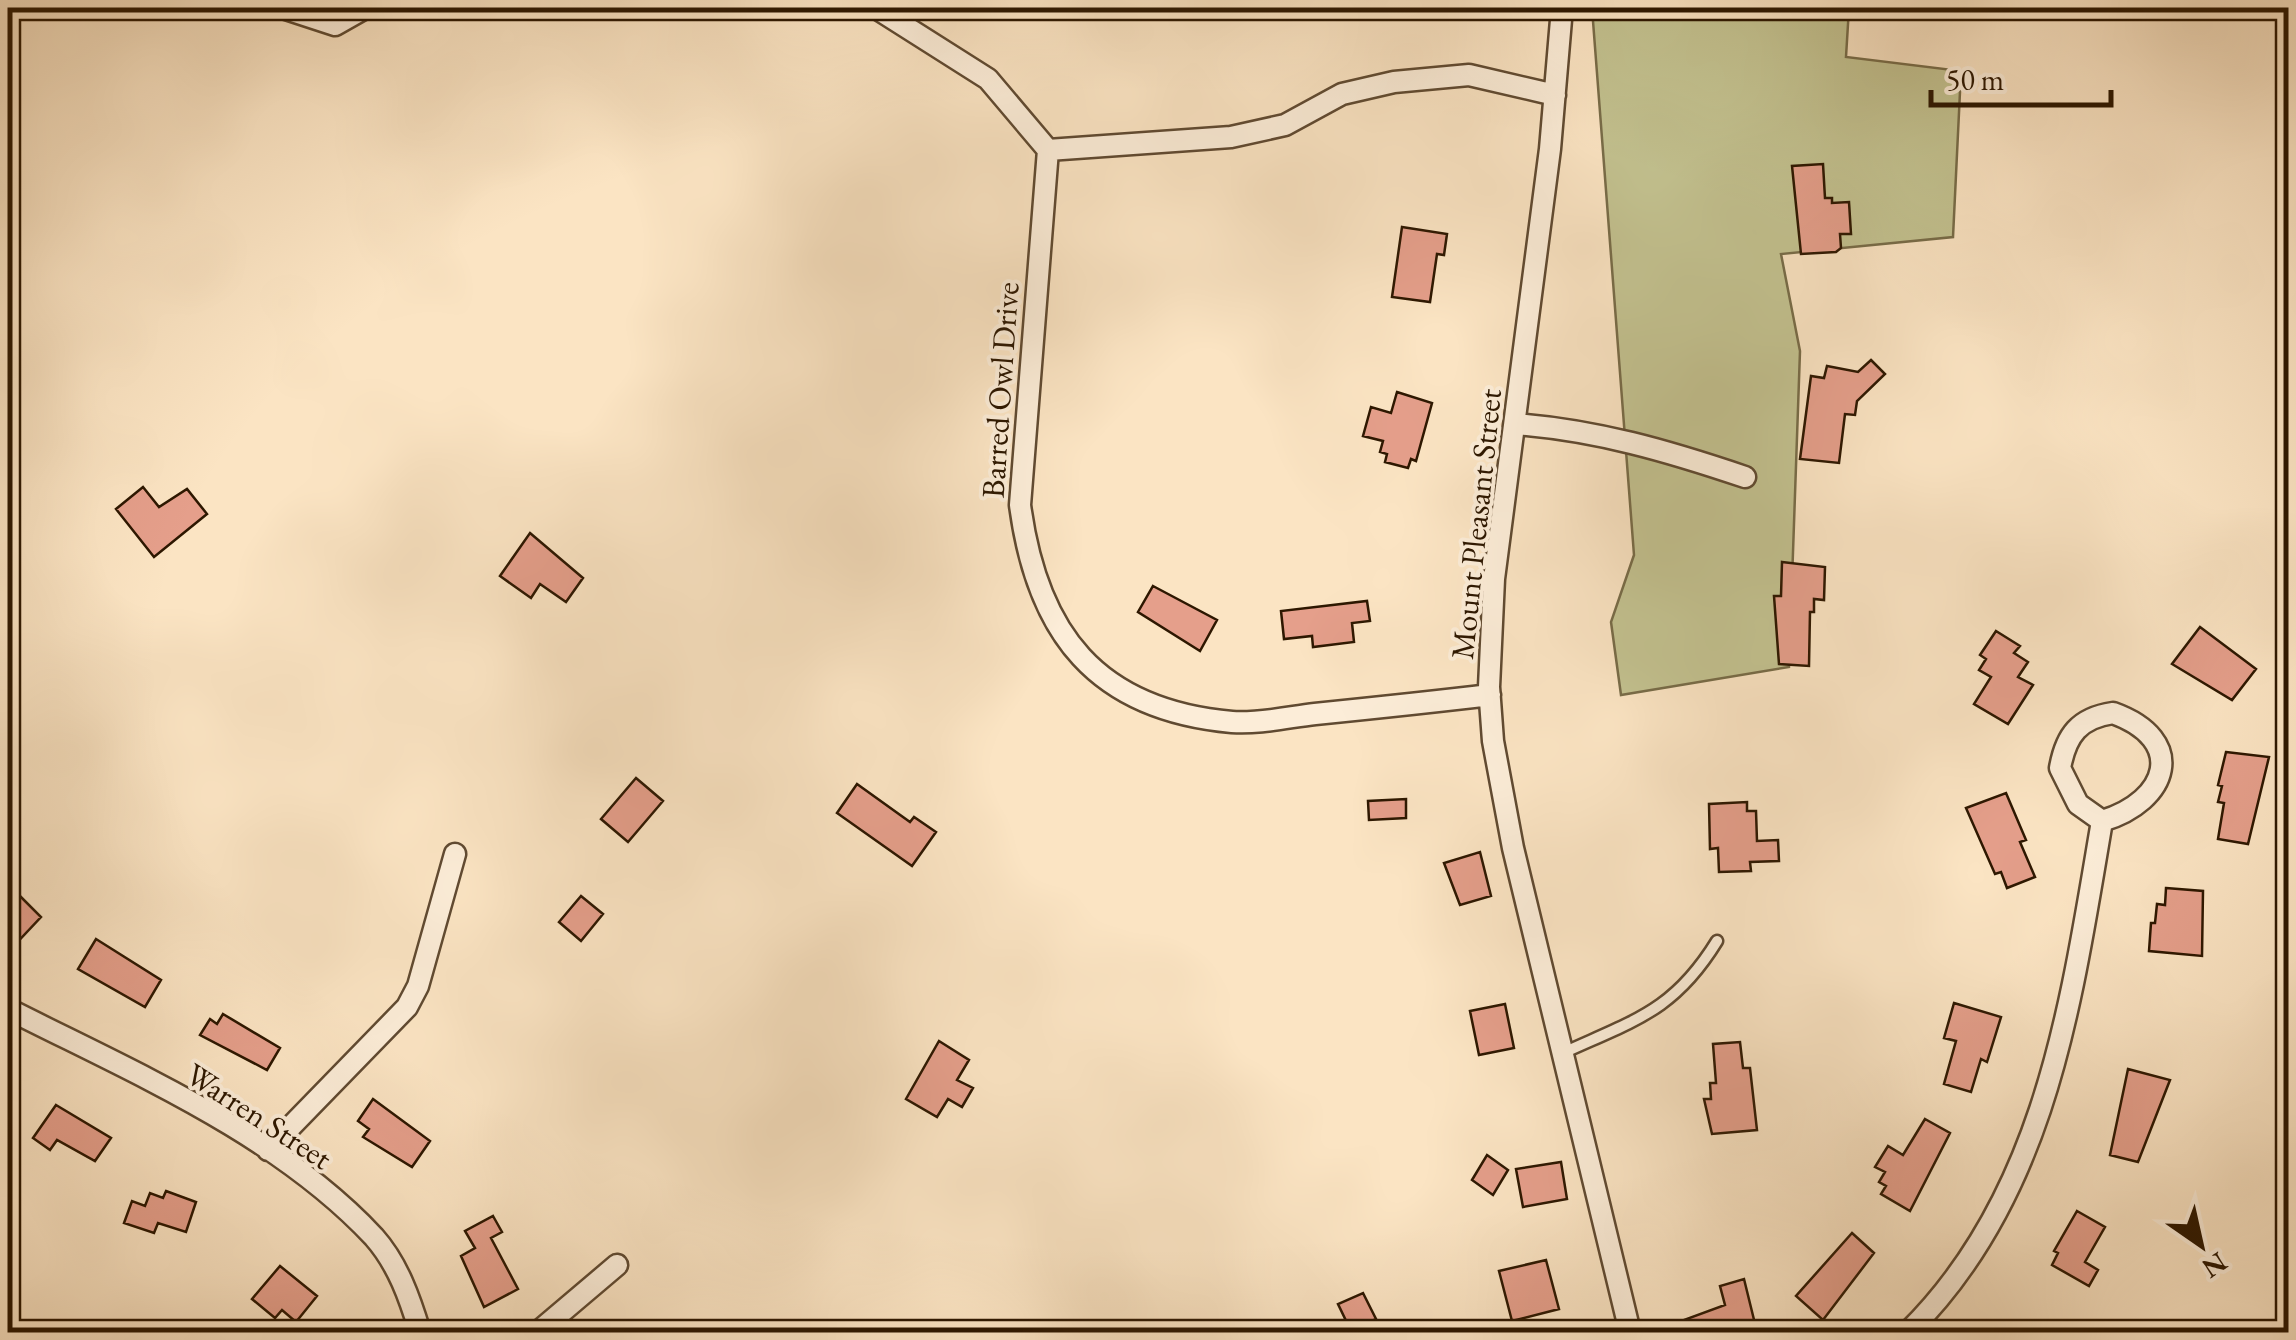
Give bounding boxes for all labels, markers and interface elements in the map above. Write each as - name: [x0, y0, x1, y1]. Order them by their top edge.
- scale bar: [1931, 45, 2111, 107]
- text: 50 m: [1946, 60, 2004, 99]
- street label: Barred Owl Drive: [972, 281, 1028, 499]
- street label: Mount Pleasant Street: [1441, 387, 1511, 661]
- street label: Warren Street: [178, 1053, 340, 1179]
- north arrow: [2151, 1195, 2251, 1295]
- text: N: [2195, 1244, 2234, 1287]

